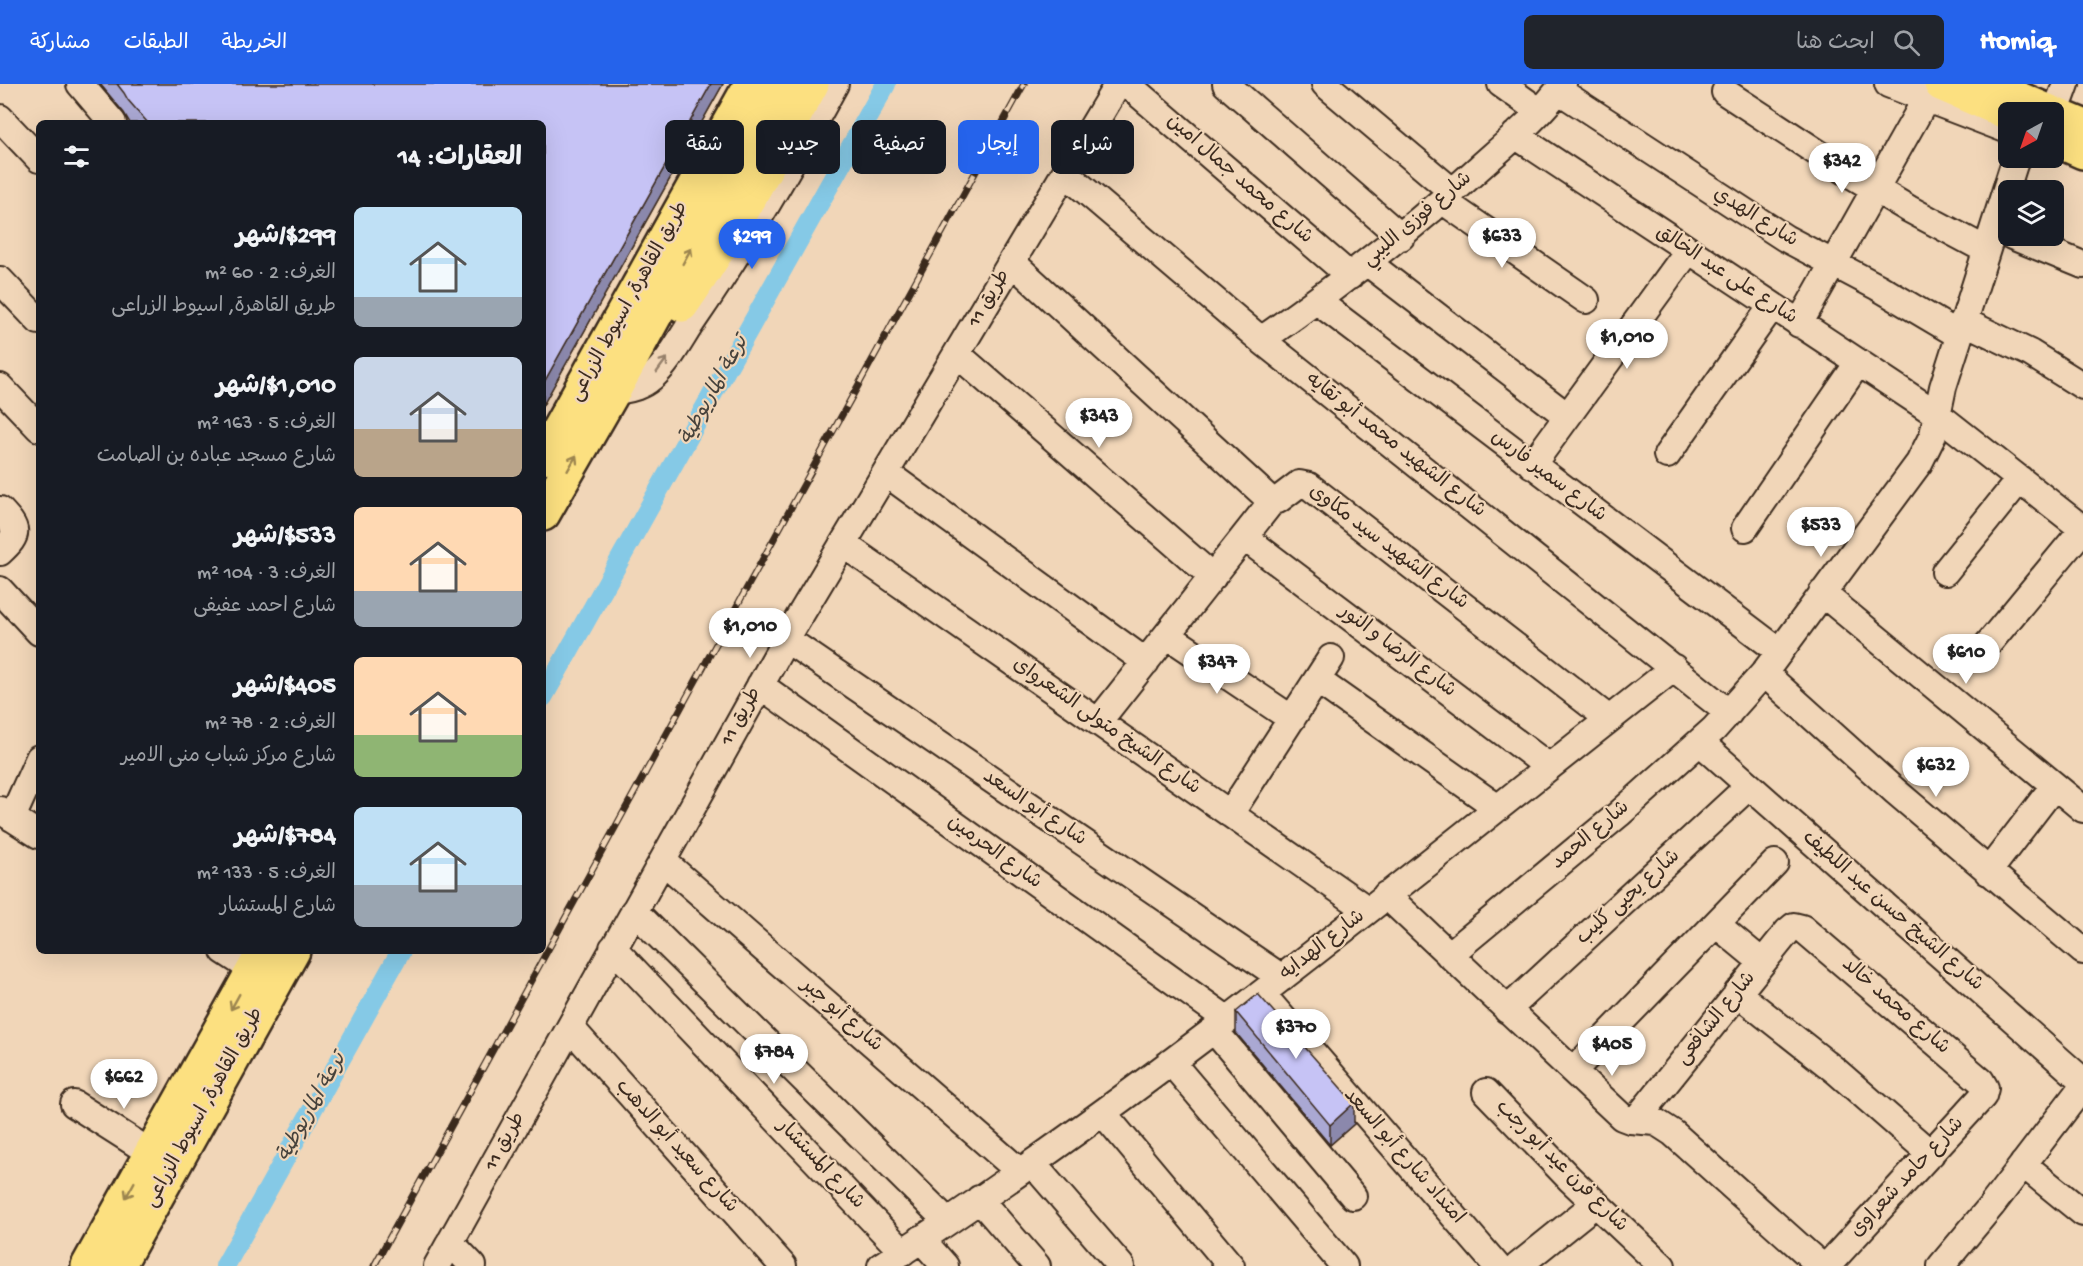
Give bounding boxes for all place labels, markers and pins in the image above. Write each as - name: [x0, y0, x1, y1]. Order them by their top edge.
- pin: $342: [1806, 143, 1878, 194]
- pin: $633: [1466, 218, 1538, 269]
- pin: $299: [716, 219, 788, 270]
- pin: $1,010: [1578, 319, 1676, 370]
- pin: $343: [1063, 398, 1135, 449]
- pin: $533: [1785, 507, 1857, 558]
- pin: $1,010: [701, 608, 799, 659]
- pin: $610: [1930, 634, 2002, 685]
- pin: $347: [1181, 644, 1253, 695]
- pin: $632: [1900, 747, 1972, 798]
- pin: $370: [1260, 1009, 1332, 1060]
- pin: $405: [1576, 1026, 1648, 1077]
- pin: $784: [738, 1034, 810, 1085]
- pin: $662: [88, 1059, 160, 1110]

